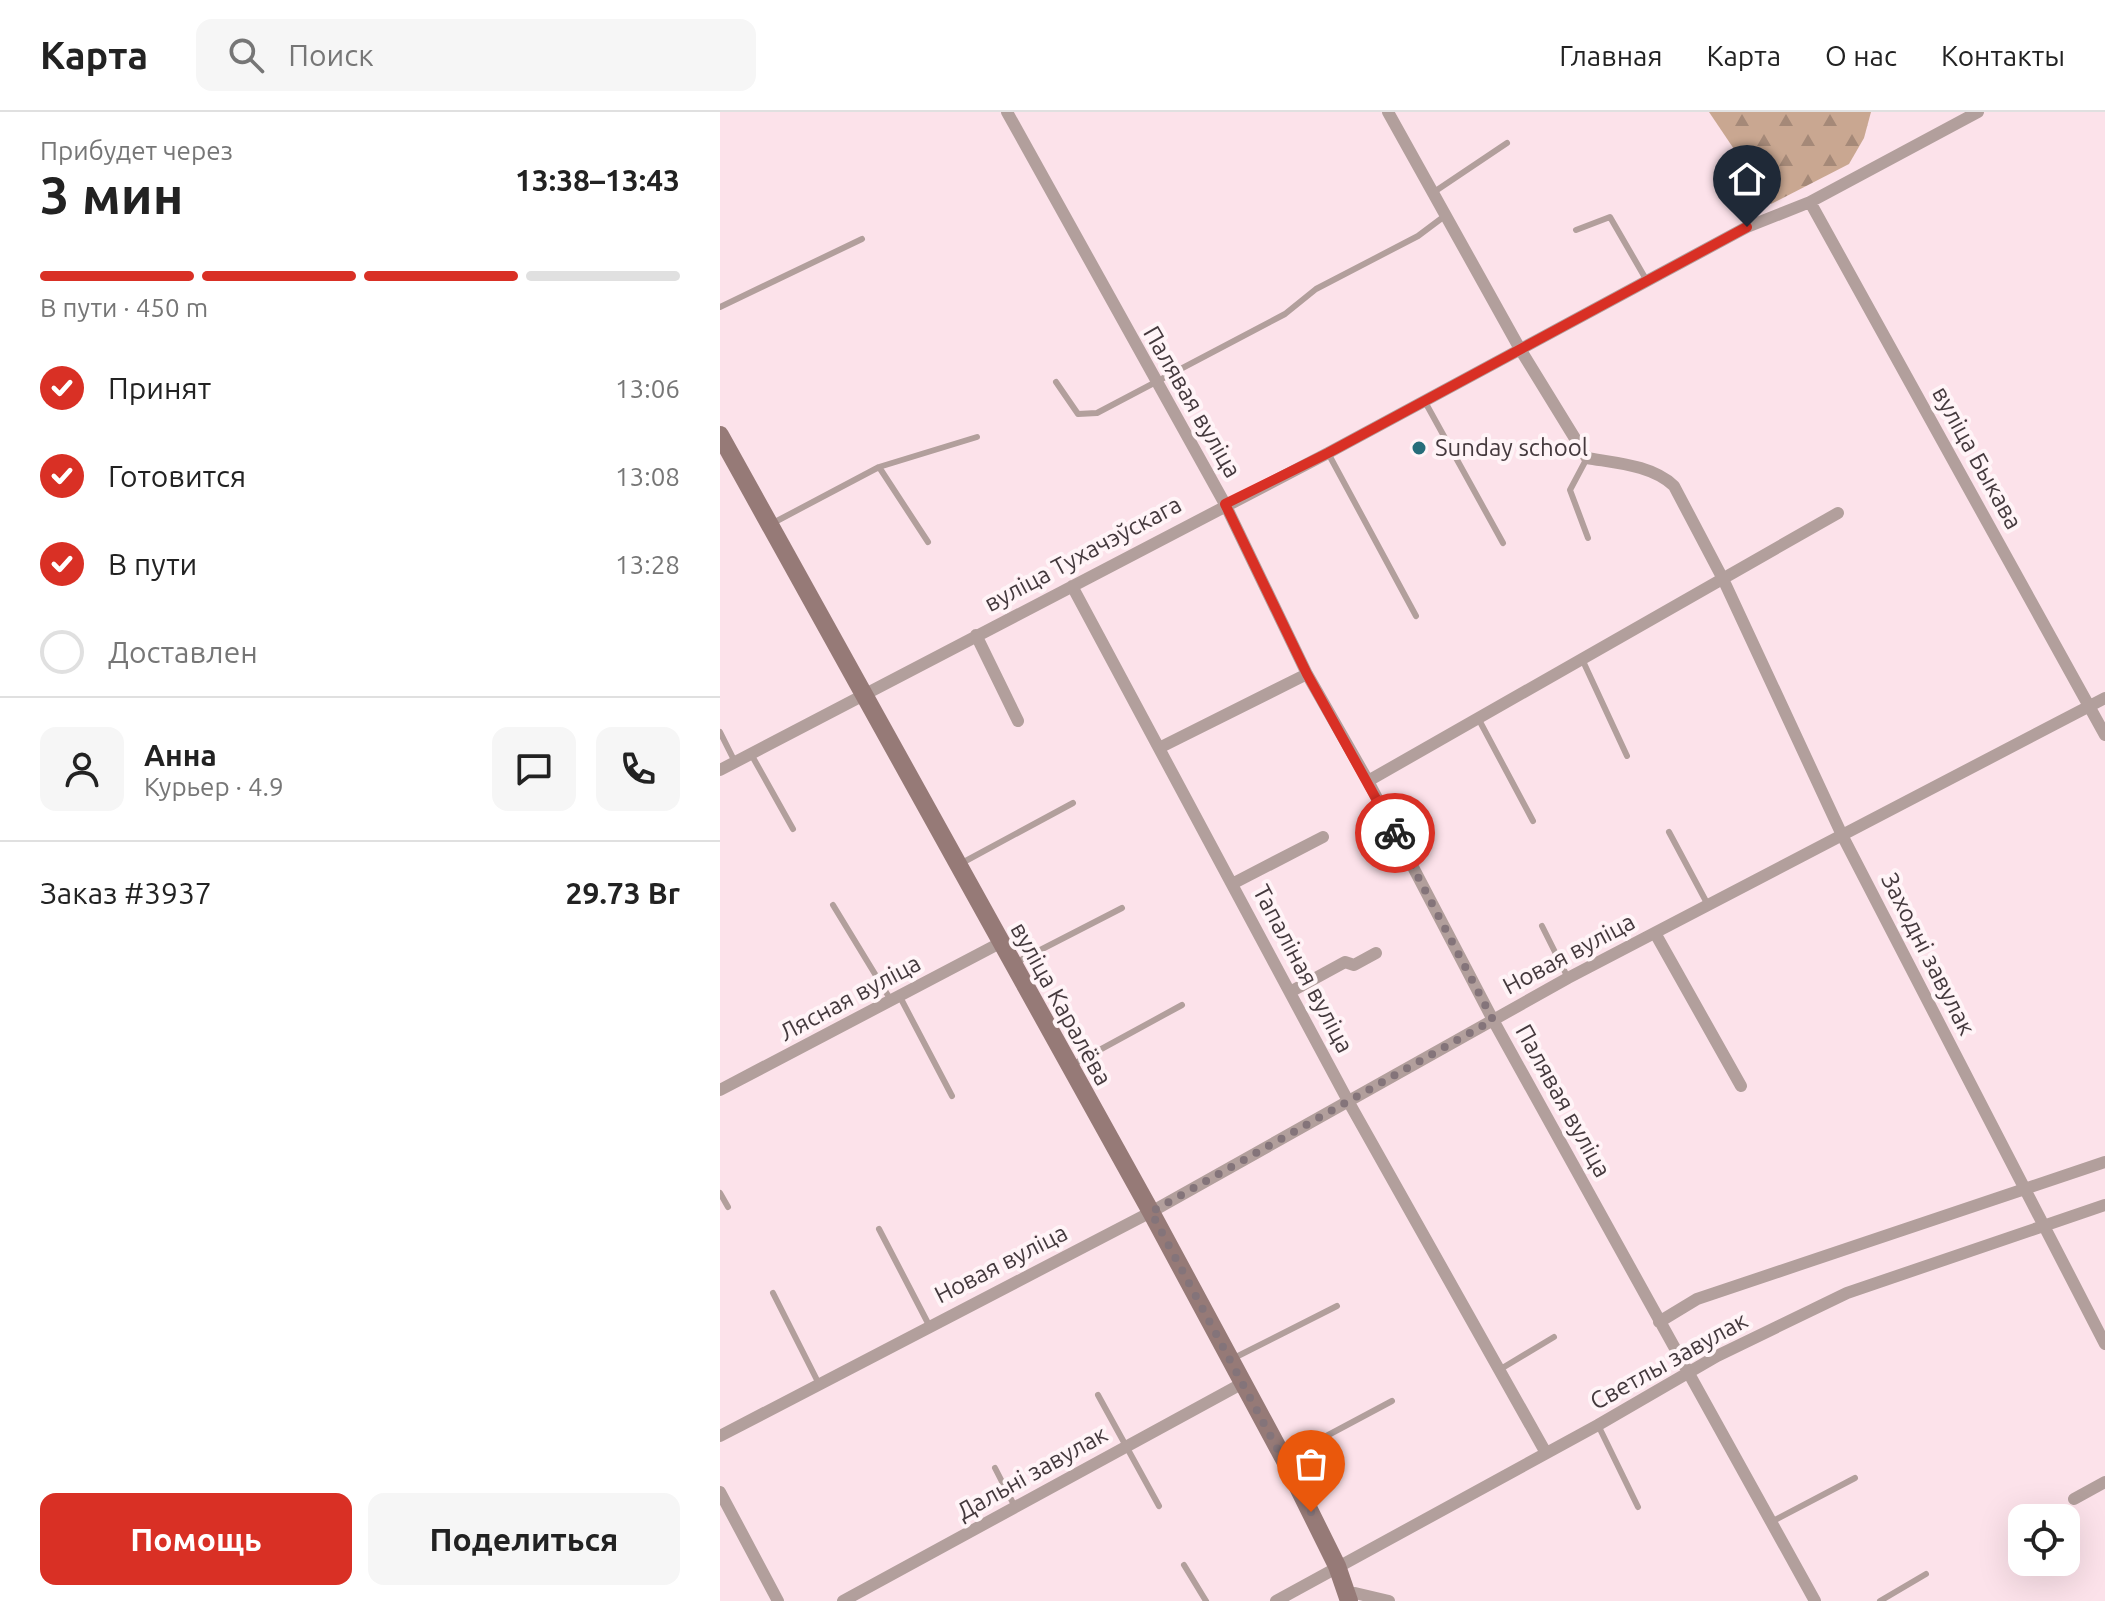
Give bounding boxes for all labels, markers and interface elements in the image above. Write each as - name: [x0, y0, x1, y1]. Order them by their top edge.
- search box: [196, 19, 756, 91]
- icon: search: [224, 33, 268, 77]
- text: Карта: [40, 34, 148, 76]
- text: Поиск: [288, 38, 374, 72]
- text: Главная: [1559, 40, 1662, 71]
- text: Карта: [1706, 40, 1781, 71]
- text: О нас: [1825, 40, 1897, 71]
- text: Контакты: [1941, 40, 2065, 71]
- text: Прибудет через: [40, 136, 233, 165]
- pin: [1713, 145, 1781, 227]
- icon: home: [1725, 157, 1769, 201]
- text: 13:38–13:43: [515, 163, 680, 197]
- text: 3 мин: [40, 166, 183, 224]
- text: В пути · 450 m: [40, 293, 208, 322]
- street label: Палявая вуліца: [1138, 321, 1247, 482]
- icon: check: [40, 366, 84, 410]
- text: Принят: [108, 371, 211, 405]
- text: 13:06: [615, 374, 680, 403]
- street label: вуліца Быкава: [1927, 382, 2028, 534]
- place label: Sunday school: [1435, 434, 1588, 461]
- marker: Sunday school: [1410, 439, 1428, 457]
- icon: check: [40, 454, 84, 498]
- text: Готовится: [108, 459, 246, 493]
- text: 13:08: [615, 462, 680, 491]
- street label: вуліца Тухачэўскага: [980, 490, 1186, 617]
- icon: check: [40, 542, 84, 586]
- text: В пути: [108, 547, 197, 581]
- text: 13:28: [615, 550, 680, 579]
- text: Доставлен: [108, 635, 258, 669]
- button: person: [40, 727, 124, 811]
- button: chat: [492, 727, 576, 811]
- button: phone: [596, 727, 680, 811]
- text: Анна: [144, 738, 217, 772]
- text: Курьер · 4.9: [144, 772, 284, 801]
- courier: [1355, 793, 1435, 873]
- icon: bike: [1373, 811, 1417, 855]
- street label: Заходні завулак: [1876, 868, 1981, 1039]
- text: Заказ #3937: [40, 876, 212, 910]
- text: 29.73 Br: [566, 876, 680, 910]
- street label: Тапаліная вуліца: [1248, 880, 1359, 1057]
- street label: Новая вуліца: [1498, 908, 1639, 1000]
- street label: вуліца Каралёва: [1005, 918, 1117, 1090]
- street label: Лясная вуліца: [775, 949, 925, 1046]
- street label: Палявая вуліца: [1510, 1020, 1617, 1182]
- street label: Новая вуліца: [930, 1219, 1072, 1309]
- street label: Светлы завулак: [1585, 1306, 1752, 1415]
- street label: Дальні завулак: [952, 1420, 1112, 1525]
- pin: [1277, 1430, 1345, 1512]
- icon: bag: [1289, 1442, 1333, 1486]
- button: Помощь: [40, 1493, 352, 1585]
- button: Поделиться: [368, 1493, 680, 1585]
- map controls: [2008, 1504, 2080, 1576]
- button: locate: [2008, 1504, 2080, 1576]

